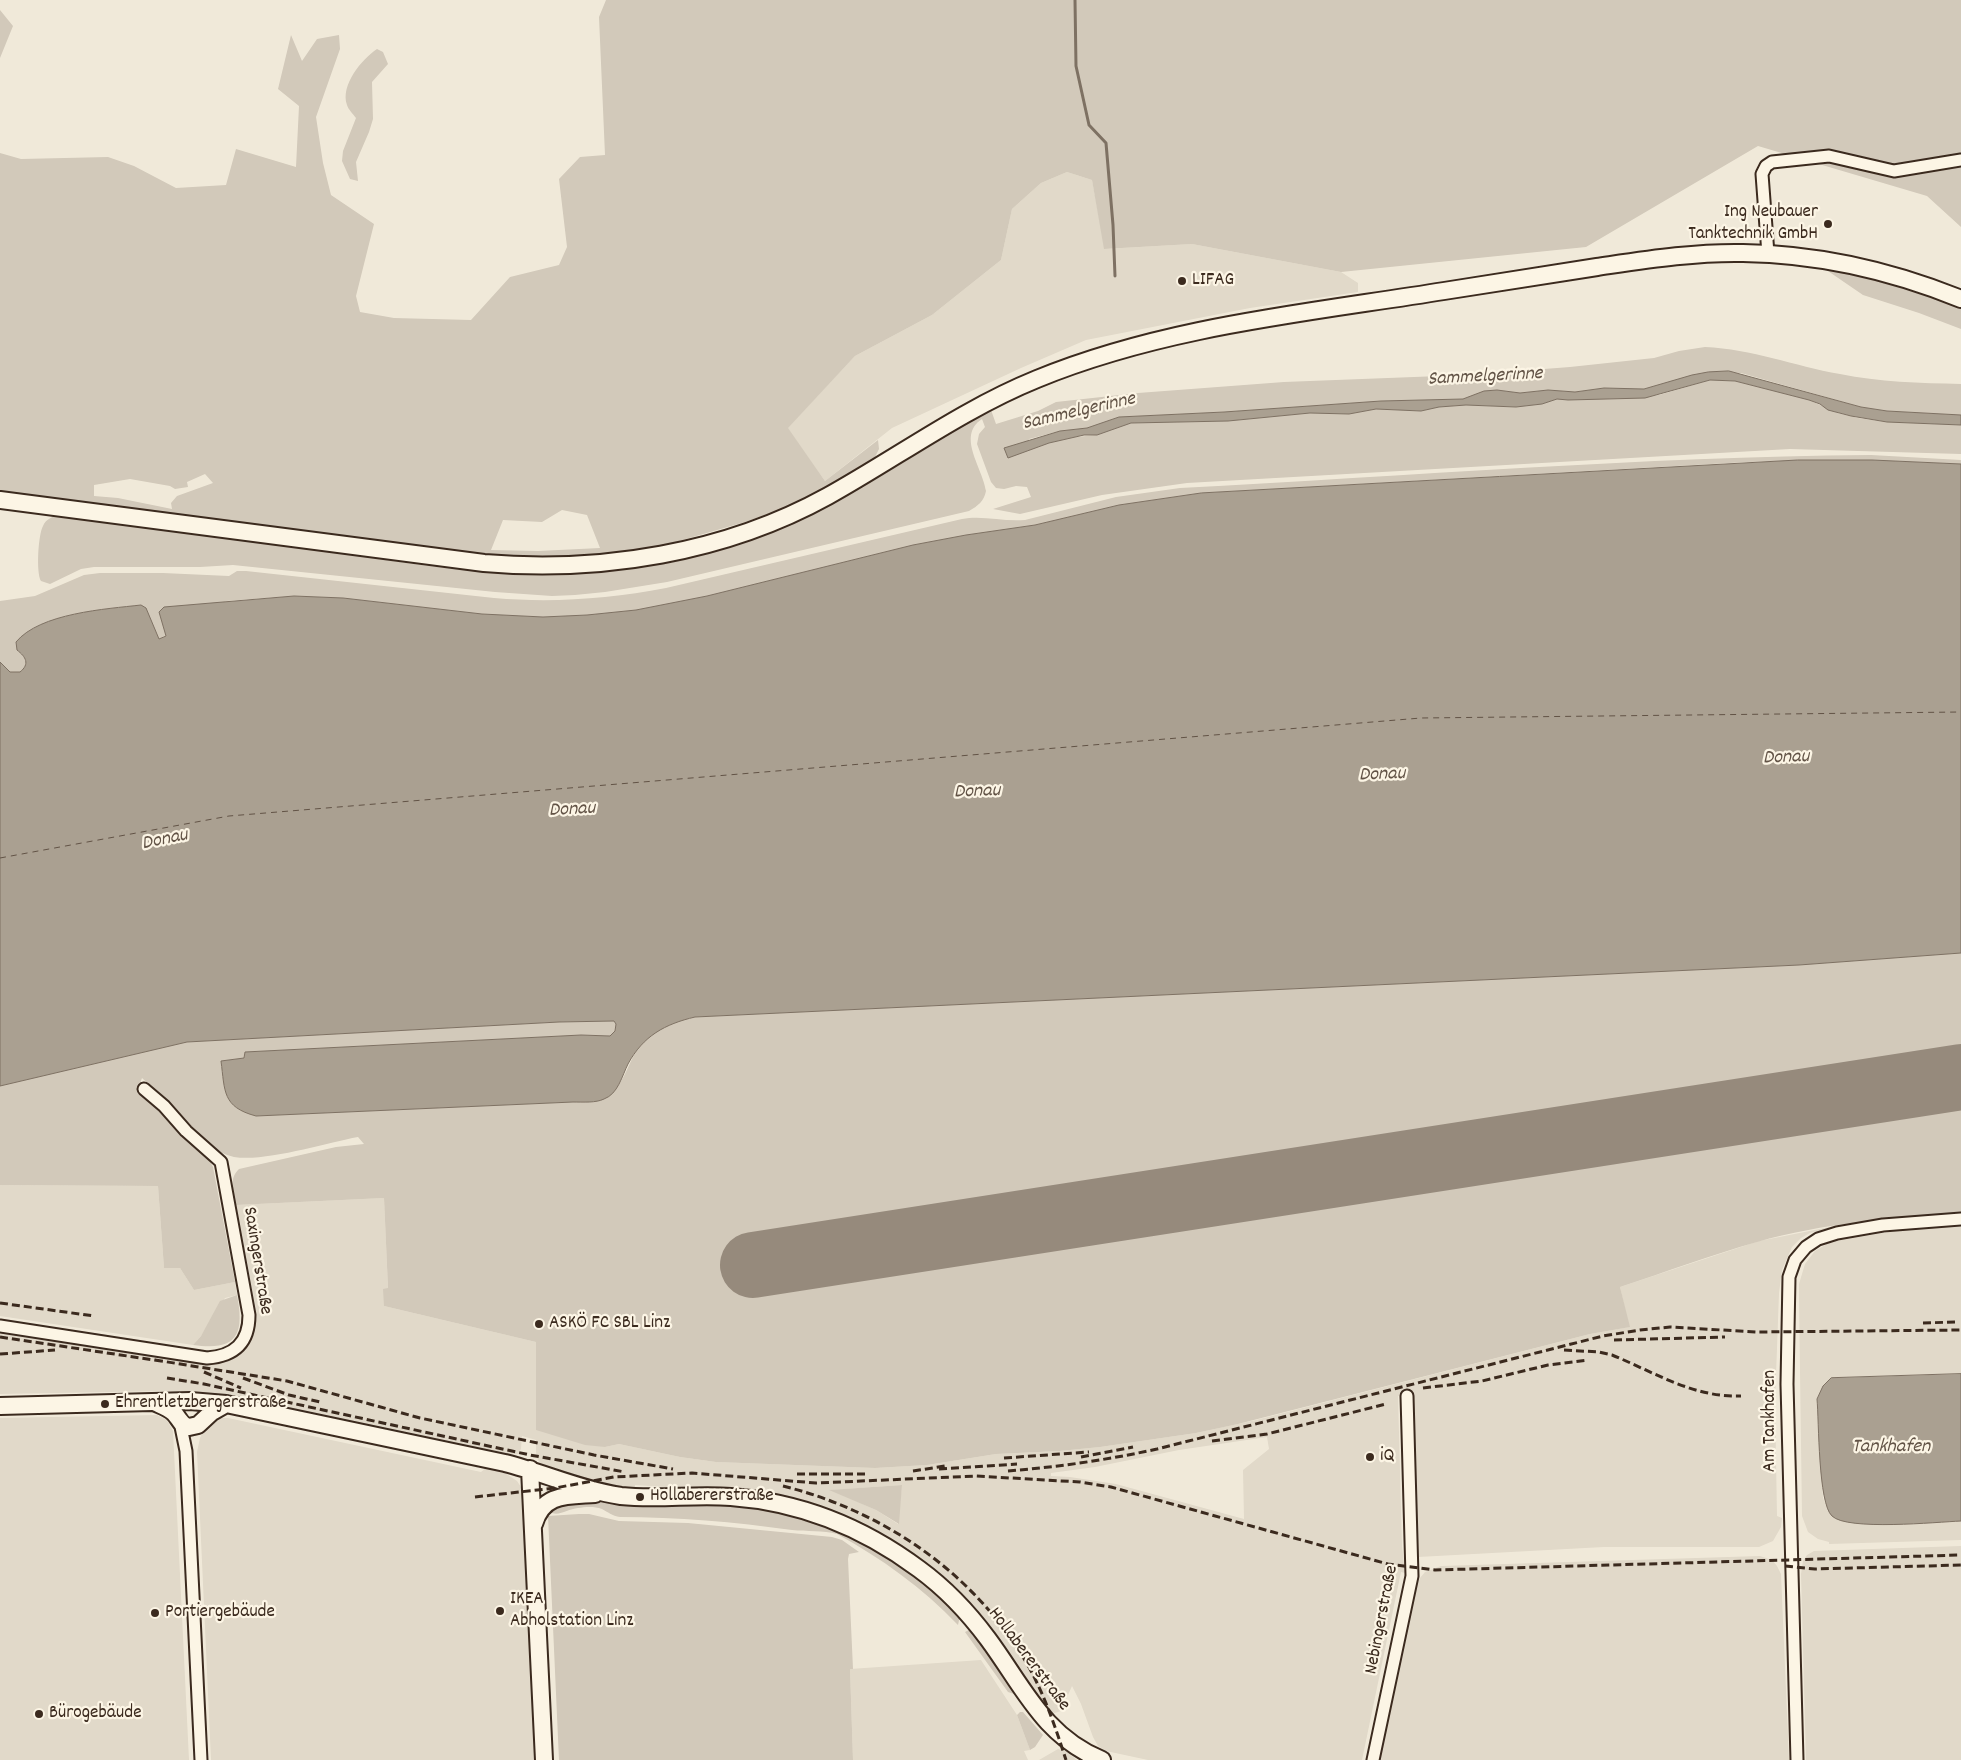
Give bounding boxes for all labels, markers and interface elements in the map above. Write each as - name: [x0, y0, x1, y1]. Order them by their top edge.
- place label: Ing Neubauer Tanktechnik GmbH: [1688, 202, 1818, 246]
- marker: Ing Neubauer Tanktechnik GmbH: [1822, 218, 1834, 230]
- place label: LIFAG: [1192, 270, 1234, 292]
- marker: LIFAG: [1176, 275, 1188, 287]
- water label: Sammelgerinne: [1427, 363, 1543, 393]
- water label: Sammelgerinne: [1020, 388, 1138, 438]
- water label: Donau: [1762, 746, 1810, 772]
- water label: Donau: [1358, 763, 1406, 789]
- water label: Donau: [953, 780, 1001, 806]
- water label: Donau: [548, 798, 596, 824]
- water label: Donau: [140, 824, 190, 858]
- street label: Saxingerstraße: [236, 1206, 276, 1316]
- place label: ASKÖ FC SBL Linz: [549, 1313, 670, 1335]
- marker: ASKÖ FC SBL Linz: [533, 1318, 545, 1330]
- street label: Am Tankhafen: [1760, 1370, 1782, 1472]
- place label: Ehrentletzbergerstraße: [115, 1393, 286, 1415]
- marker: Ehrentletzbergerstraße: [99, 1398, 111, 1410]
- water label: Tankhafen: [1852, 1436, 1930, 1460]
- place label: iQ: [1380, 1446, 1395, 1468]
- marker: iQ: [1364, 1451, 1376, 1463]
- place label: Hollabererstraße: [650, 1486, 774, 1508]
- marker: Hollabererstraße: [634, 1491, 646, 1503]
- street label: Nebingerstraße: [1361, 1564, 1405, 1676]
- place label: IKEA Abholstation Linz: [510, 1589, 634, 1633]
- place label: Portiergebäude: [165, 1602, 275, 1624]
- street label: Hollabererstraße: [982, 1604, 1074, 1716]
- marker: IKEA Abholstation Linz: [494, 1605, 506, 1617]
- marker: Portiergebäude: [149, 1607, 161, 1619]
- place label: Bürogebäude: [49, 1703, 142, 1725]
- marker: Bürogebäude: [33, 1708, 45, 1720]

